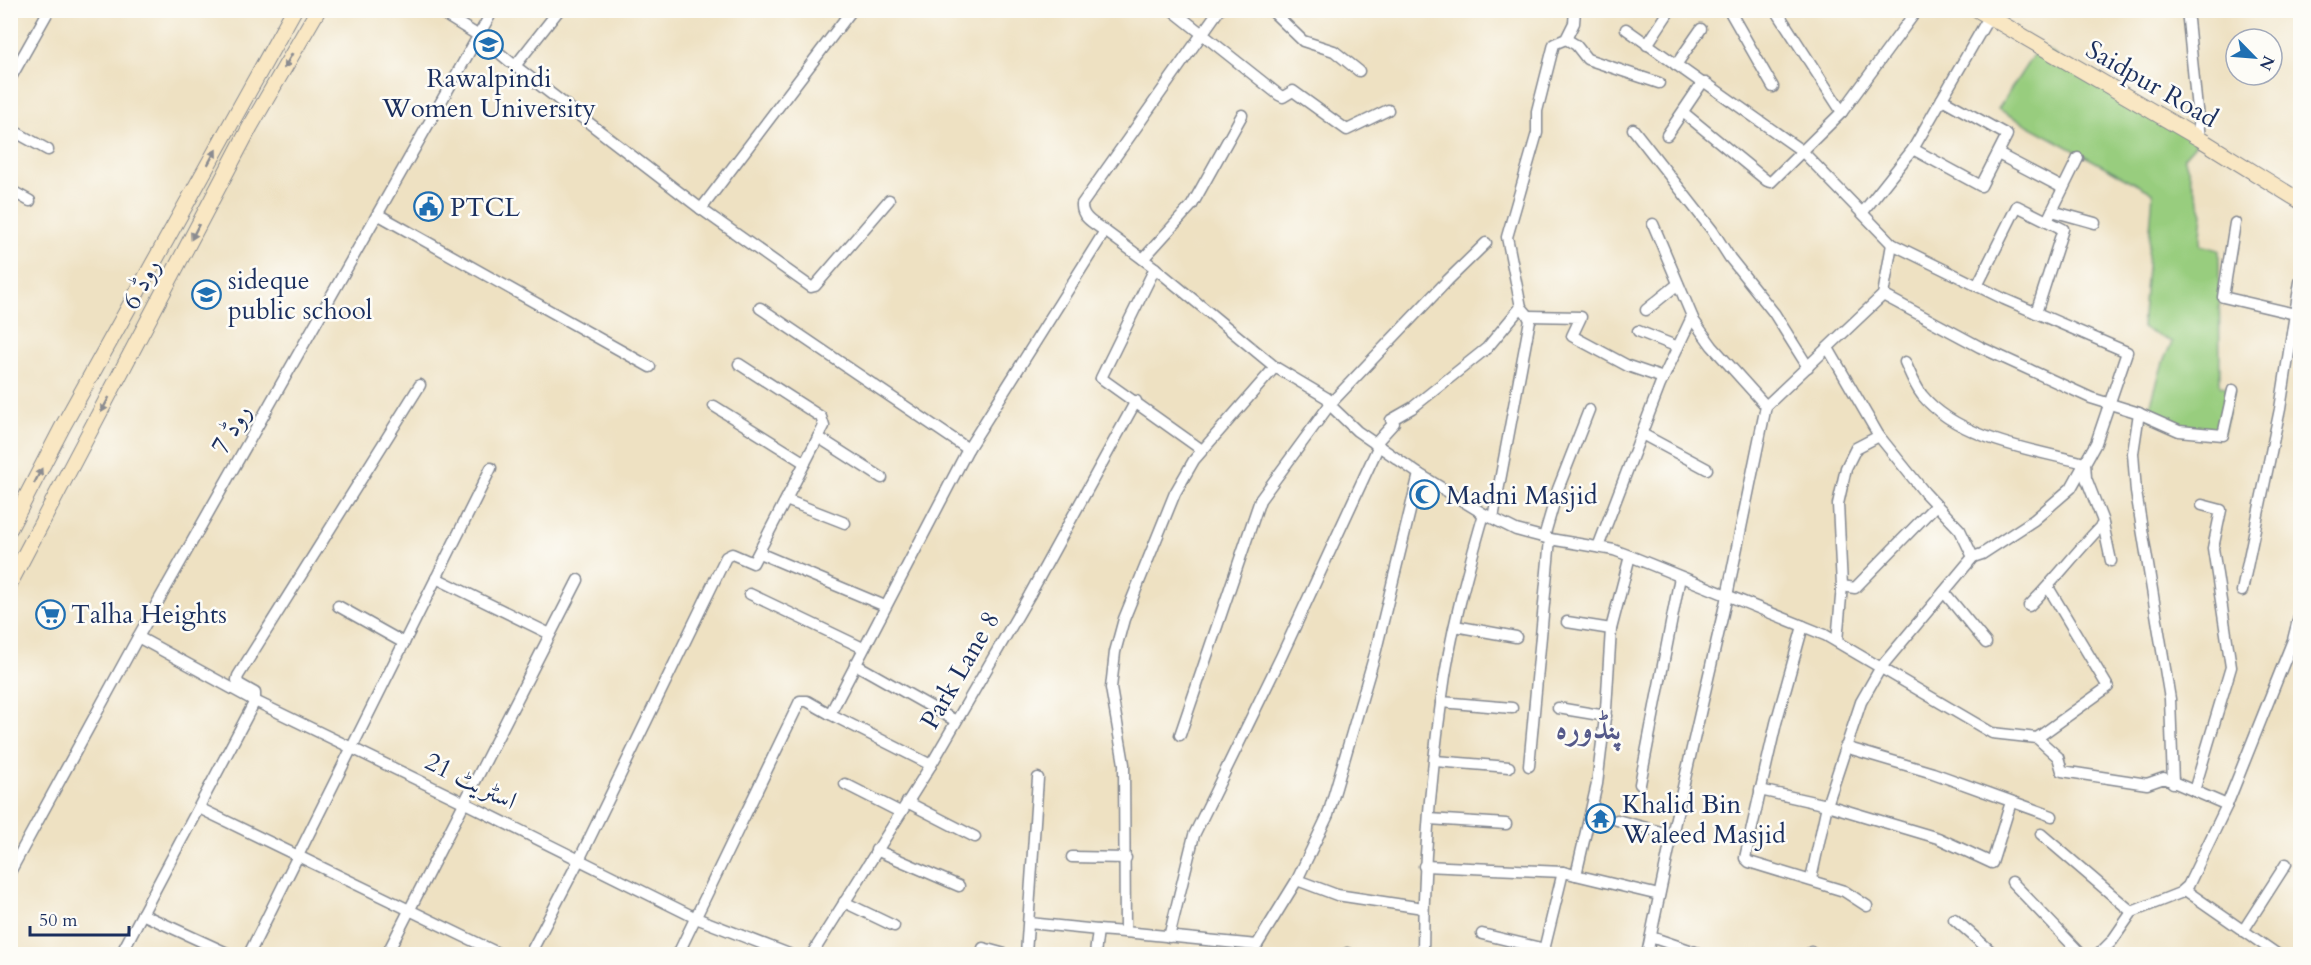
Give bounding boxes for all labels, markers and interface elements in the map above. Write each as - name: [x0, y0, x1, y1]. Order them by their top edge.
- north arrow: [2224, 27, 2284, 87]
- school or university icon: Rawalpindi Women University: [473, 28, 505, 60]
- street label: Saidpur Road: [2080, 32, 2225, 136]
- text: N: [2254, 52, 2280, 74]
- one-way arrow: [283, 53, 294, 69]
- place label: Rawalpindi Women University: [381, 61, 596, 126]
- one-way arrow: [207, 149, 217, 166]
- place label: PTCL: [450, 190, 520, 225]
- public building icon: PTCL: [413, 191, 445, 223]
- one-way arrow: [190, 224, 200, 241]
- street label: روڈ 6: [113, 253, 169, 315]
- place label: sideque public school: [228, 263, 373, 328]
- school or university icon: sideque public school: [191, 279, 223, 311]
- one-way arrow: [100, 397, 110, 414]
- street label: روڈ 7: [203, 397, 259, 461]
- one-way arrow: [33, 467, 42, 484]
- place label: Madni Masjid: [1446, 478, 1598, 513]
- mosque icon: Madni Masjid: [1409, 479, 1441, 511]
- place label: Talha Heights: [71, 597, 227, 632]
- supermarket icon: Talha Heights: [34, 598, 66, 630]
- street label: Park Lane 8: [912, 605, 1008, 735]
- district label: پنڈورہ: [1555, 707, 1623, 752]
- street label: اسٹریٹ 21: [419, 744, 523, 818]
- place label: Khalid Bin Waleed Masjid: [1621, 787, 1786, 852]
- temple icon: Khalid Bin Waleed Masjid: [1585, 803, 1617, 835]
- scale bar: [30, 899, 129, 937]
- text: 50 m: [39, 908, 78, 933]

